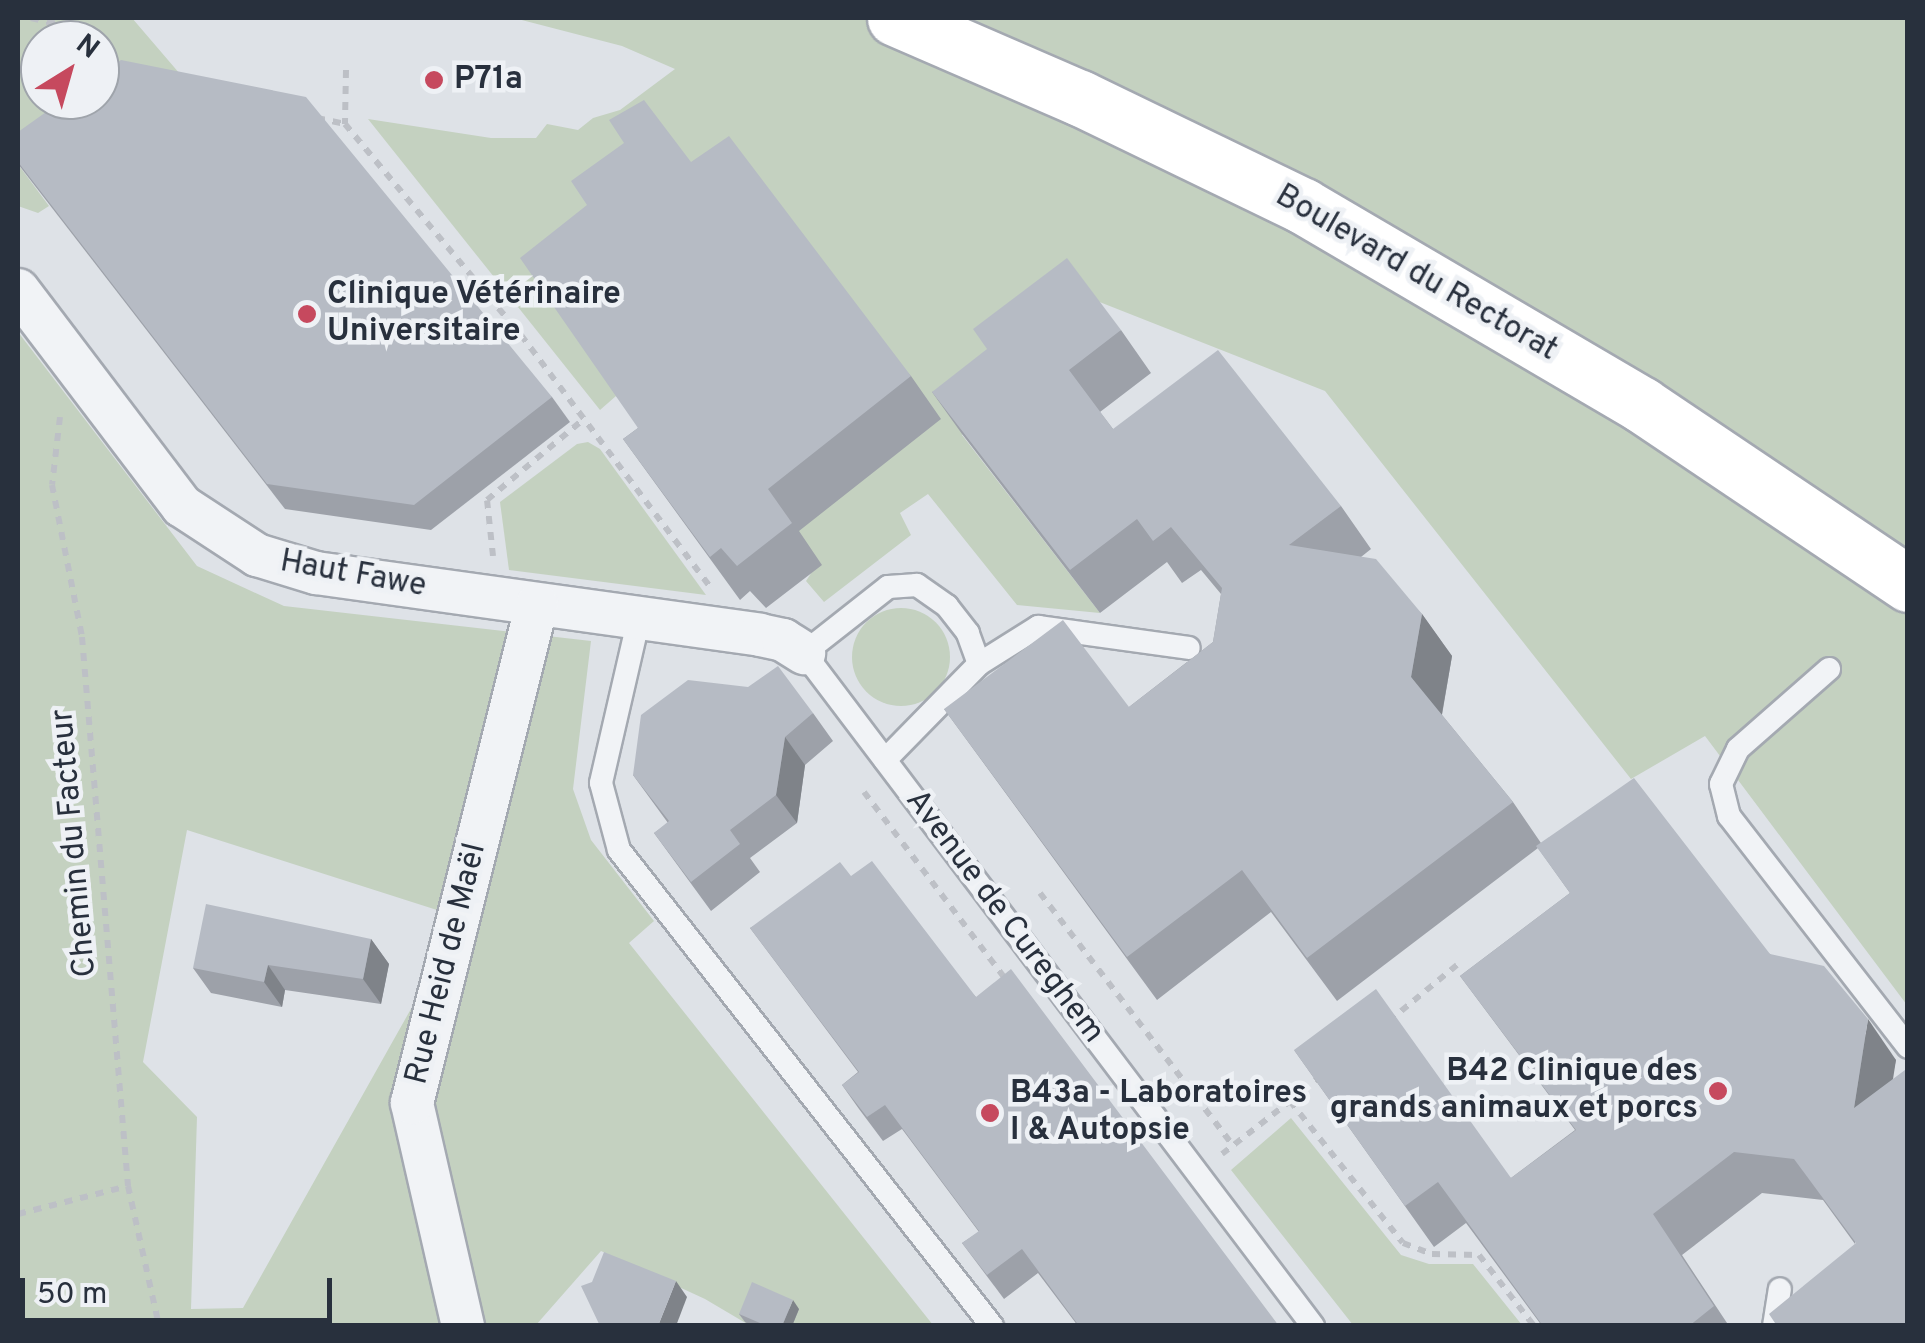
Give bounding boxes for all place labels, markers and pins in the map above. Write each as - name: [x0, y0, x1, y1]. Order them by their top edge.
- place label: P71a: [454, 61, 523, 99]
- marker: P71a: [423, 69, 445, 91]
- place label: Clinique Vétérinaire Universitaire: [327, 277, 622, 352]
- marker: Clinique Vétérinaire Universitaire: [296, 303, 318, 325]
- place label: B42 Clinique des grands animaux et porcs: [1330, 1054, 1698, 1129]
- place label: B43a - Laboratoires I & Autopsie: [1010, 1076, 1307, 1151]
- marker: B42 Clinique des grands animaux et porcs: [1707, 1080, 1729, 1102]
- marker: B43a - Laboratoires I & Autopsie: [979, 1102, 1001, 1124]

